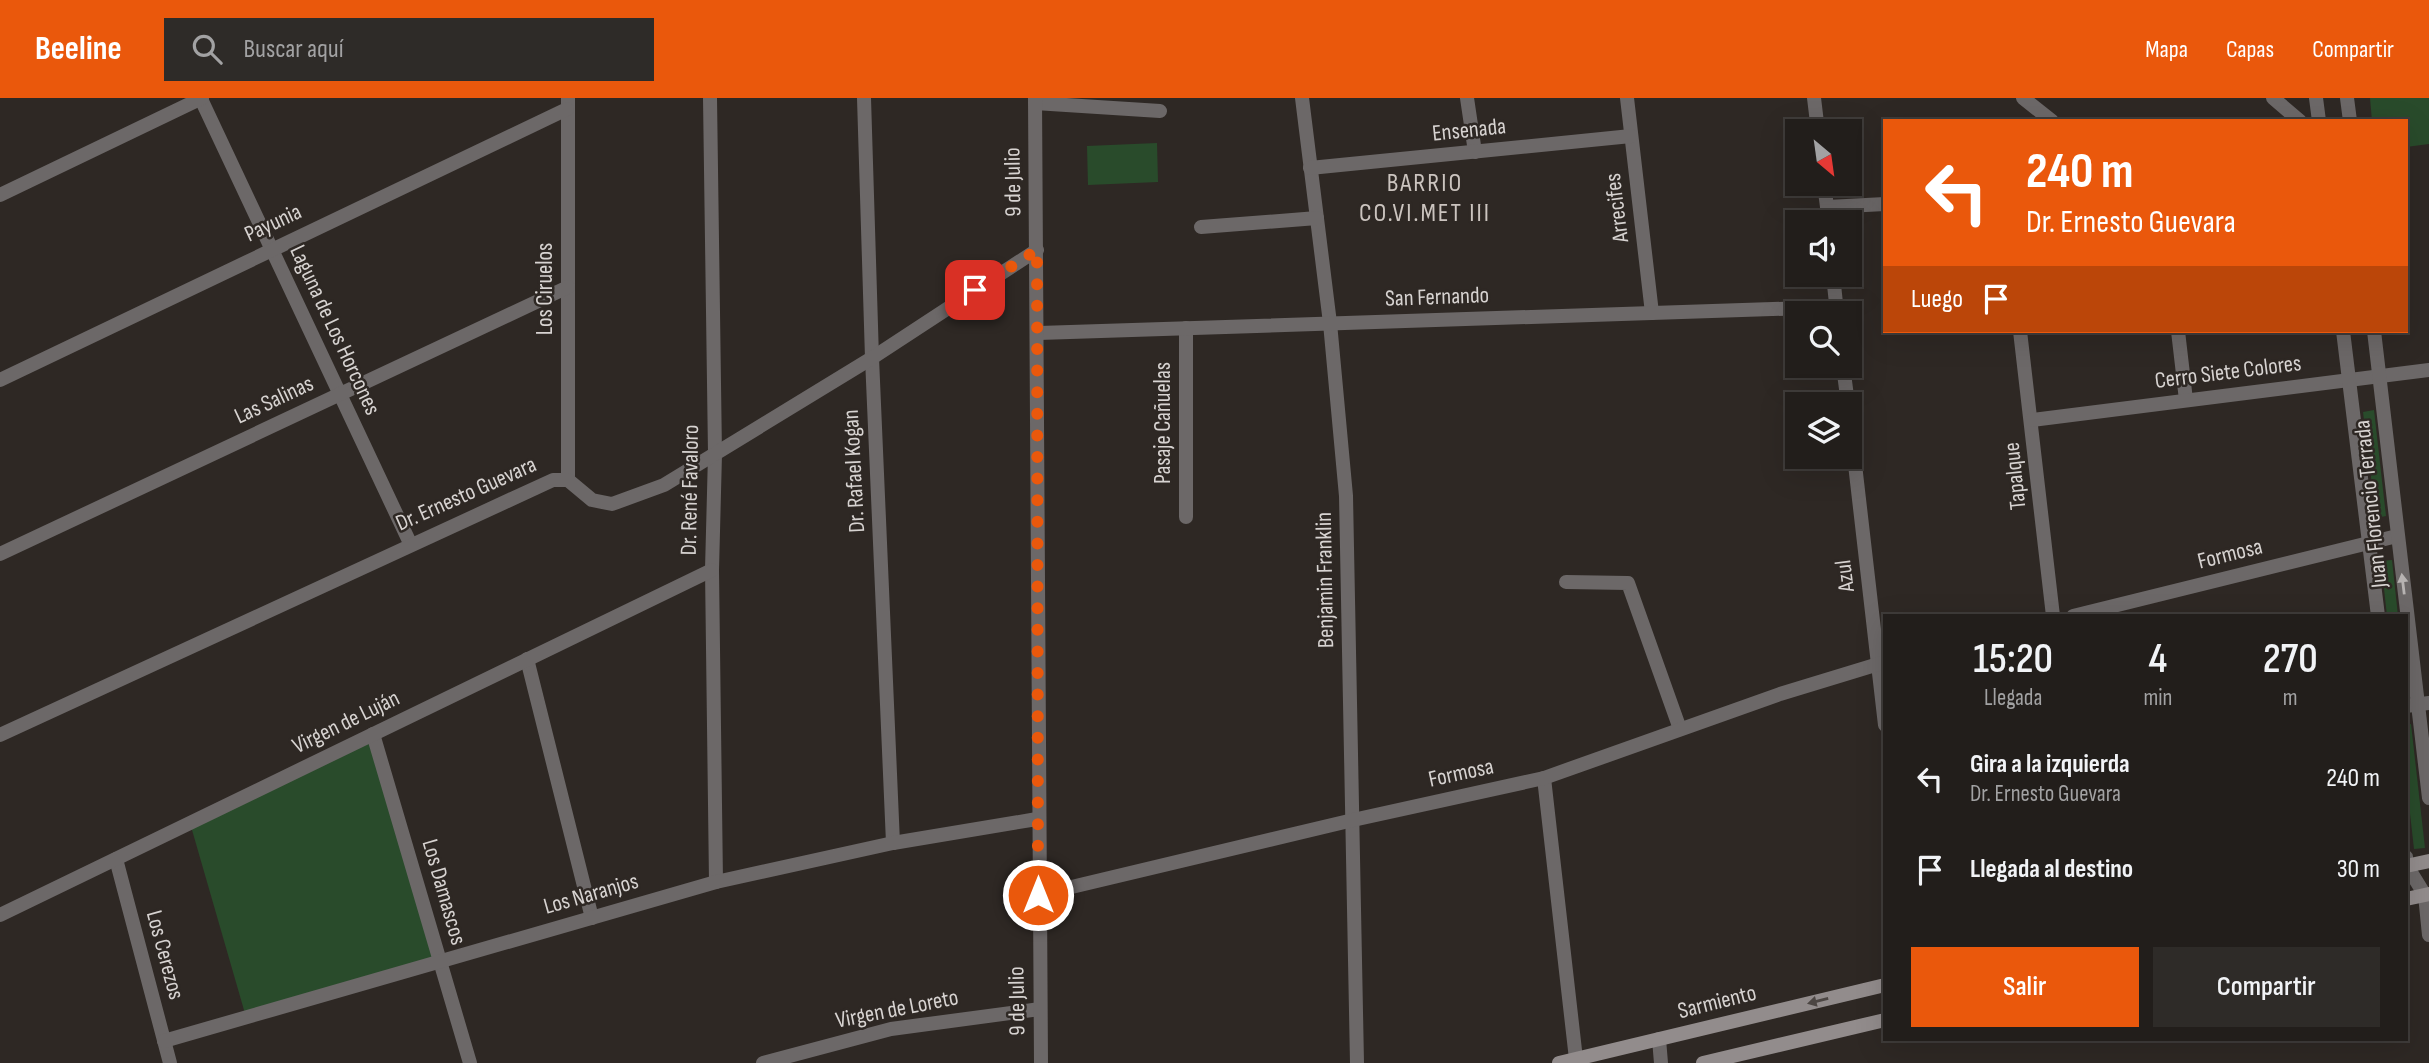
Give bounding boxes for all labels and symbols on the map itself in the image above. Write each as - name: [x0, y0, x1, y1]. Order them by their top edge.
- street label: Ensenada: [1431, 112, 1507, 148]
- north arrow: [1785, 119, 1862, 196]
- street label: 9 de Julio: [998, 147, 1028, 217]
- district label: BARRIO CO.VI.MET III: [1359, 168, 1491, 229]
- street label: Arrecifes: [1599, 172, 1635, 245]
- street label: Payunia: [240, 198, 306, 248]
- street label: Laguna de Los Horcones: [283, 241, 387, 419]
- street label: Los Ciruelos: [531, 243, 559, 335]
- pin: [945, 260, 1005, 320]
- street label: San Fernando: [1384, 281, 1490, 313]
- street label: Cerro Siete Colores: [2153, 349, 2303, 395]
- street label: Pasaje Cañuelas: [1149, 362, 1177, 484]
- street label: Las Salinas: [230, 370, 318, 430]
- street label: Dr. Rafael Kogan: [837, 409, 871, 533]
- street label: Juan Florencio Terrada: [2348, 419, 2394, 590]
- street label: Dr. René Favaloro: [675, 424, 705, 556]
- street label: Tapalque: [1998, 441, 2032, 511]
- street label: Dr. Ernesto Guevara: [391, 451, 541, 537]
- street label: Benjamin Franklin: [1310, 512, 1340, 648]
- street label: Formosa: [2195, 532, 2265, 576]
- street label: Azul: [1829, 558, 1861, 595]
- one-way arrow: [2397, 573, 2408, 595]
- street label: Virgen de Luján: [288, 684, 404, 760]
- street label: Formosa: [1426, 752, 1496, 794]
- street label: Los Damascos: [416, 836, 472, 948]
- position arrow: [1001, 858, 1075, 932]
- street label: Los Naranjos: [540, 867, 642, 921]
- street label: Los Cerezos: [140, 907, 190, 1003]
- street label: 9 de Julio: [1002, 966, 1032, 1036]
- street label: Sarmiento: [1675, 979, 1759, 1025]
- street label: Virgen de Loreto: [833, 983, 961, 1035]
- one-way arrow: [1807, 996, 1829, 1007]

